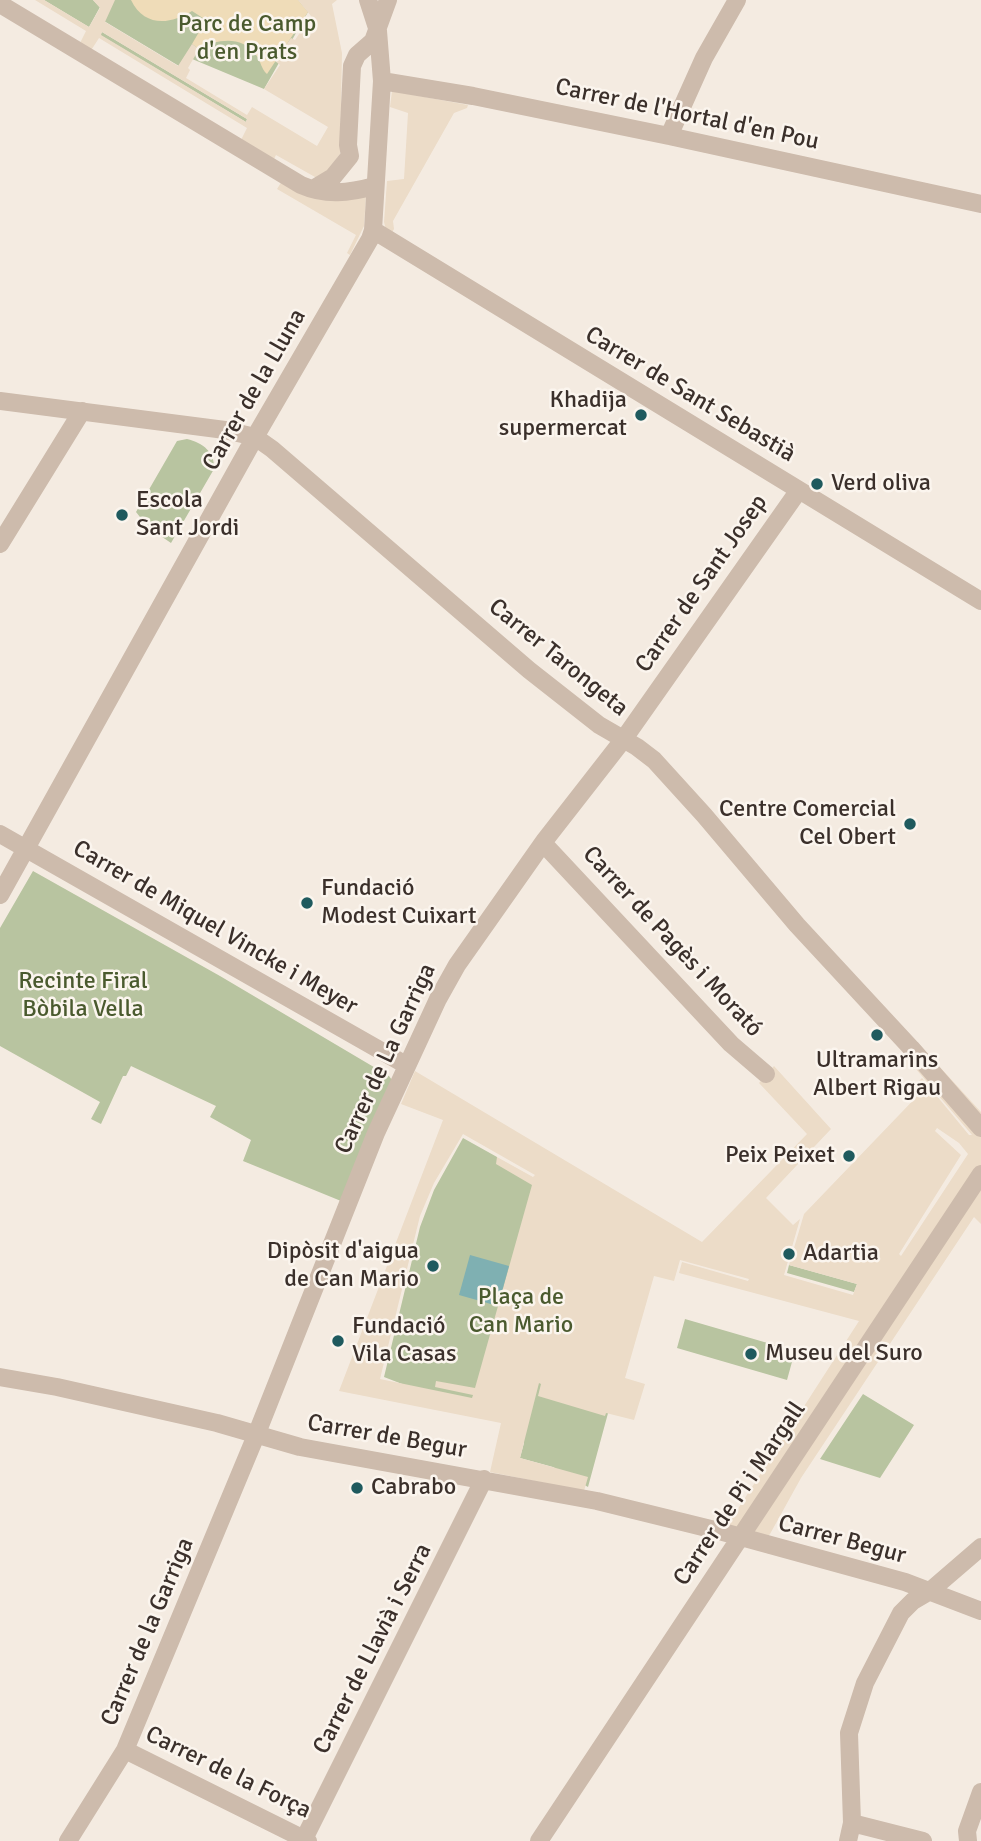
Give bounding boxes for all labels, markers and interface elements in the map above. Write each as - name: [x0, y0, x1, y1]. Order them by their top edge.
- park label: Parc de Camp d'en Prats: [178, 11, 316, 67]
- street label: Carrer de l'Hortal d'en Pou: [553, 73, 821, 157]
- street label: Carrer de la Lluna: [197, 304, 313, 476]
- street label: Carrer de Sant Sebastià: [580, 321, 800, 469]
- place label: Khadija supermercat: [499, 387, 627, 443]
- marker: Khadija supermercat: [633, 407, 649, 423]
- place label: Verd oliva: [831, 470, 931, 498]
- marker: Verd oliva: [809, 476, 825, 492]
- place label: Escola Sant Jordi: [136, 487, 239, 543]
- street label: Carrer de Sant Josep: [630, 489, 774, 679]
- marker: Escola Sant Jordi: [114, 507, 130, 523]
- street label: Carrer Tarongeta: [482, 593, 634, 723]
- place label: Centre Comercial Cel Obert: [719, 796, 896, 852]
- marker: Centre Comercial Cel Obert: [902, 816, 918, 832]
- street label: Carrer de Miquel Vincke i Meyer: [67, 835, 363, 1021]
- street label: Carrer de Pagès i Morató: [576, 841, 768, 1043]
- place label: Fundació Modest Cuixart: [321, 875, 476, 931]
- marker: Fundació Modest Cuixart: [299, 895, 315, 911]
- street label: Carrer de La Garriga: [329, 959, 443, 1159]
- park label: Recinte Firal Bòbila Vella: [18, 968, 148, 1024]
- marker: Ultramarins Albert Rigau: [869, 1027, 885, 1043]
- place label: Ultramarins Albert Rigau: [813, 1047, 941, 1103]
- place label: Peix Peixet: [725, 1142, 835, 1170]
- marker: Peix Peixet: [841, 1148, 857, 1164]
- place label: Dipòsit d'aigua de Can Mario: [267, 1238, 419, 1294]
- place label: Adartia: [803, 1240, 879, 1268]
- marker: Adartia: [781, 1246, 797, 1262]
- marker: Dipòsit d'aigua de Can Mario: [425, 1258, 441, 1274]
- park label: Plaça de Can Mario: [469, 1284, 573, 1340]
- place label: Fundació Vila Casas: [352, 1313, 456, 1369]
- marker: Fundació Vila Casas: [330, 1333, 346, 1349]
- place label: Museu del Suro: [765, 1340, 923, 1368]
- marker: Museu del Suro: [743, 1346, 759, 1362]
- street label: Carrer de Pi i Margall: [668, 1396, 812, 1592]
- street label: Carrer de Begur: [305, 1409, 469, 1465]
- place label: Cabrabo: [371, 1474, 456, 1502]
- marker: Cabrabo: [349, 1480, 365, 1496]
- street label: Carrer Begur: [775, 1509, 909, 1571]
- street label: Carrer de la Garriga: [95, 1534, 201, 1730]
- street label: Carrer de Llavià i Serra: [307, 1539, 439, 1759]
- street label: Carrer de la Força: [141, 1720, 315, 1826]

